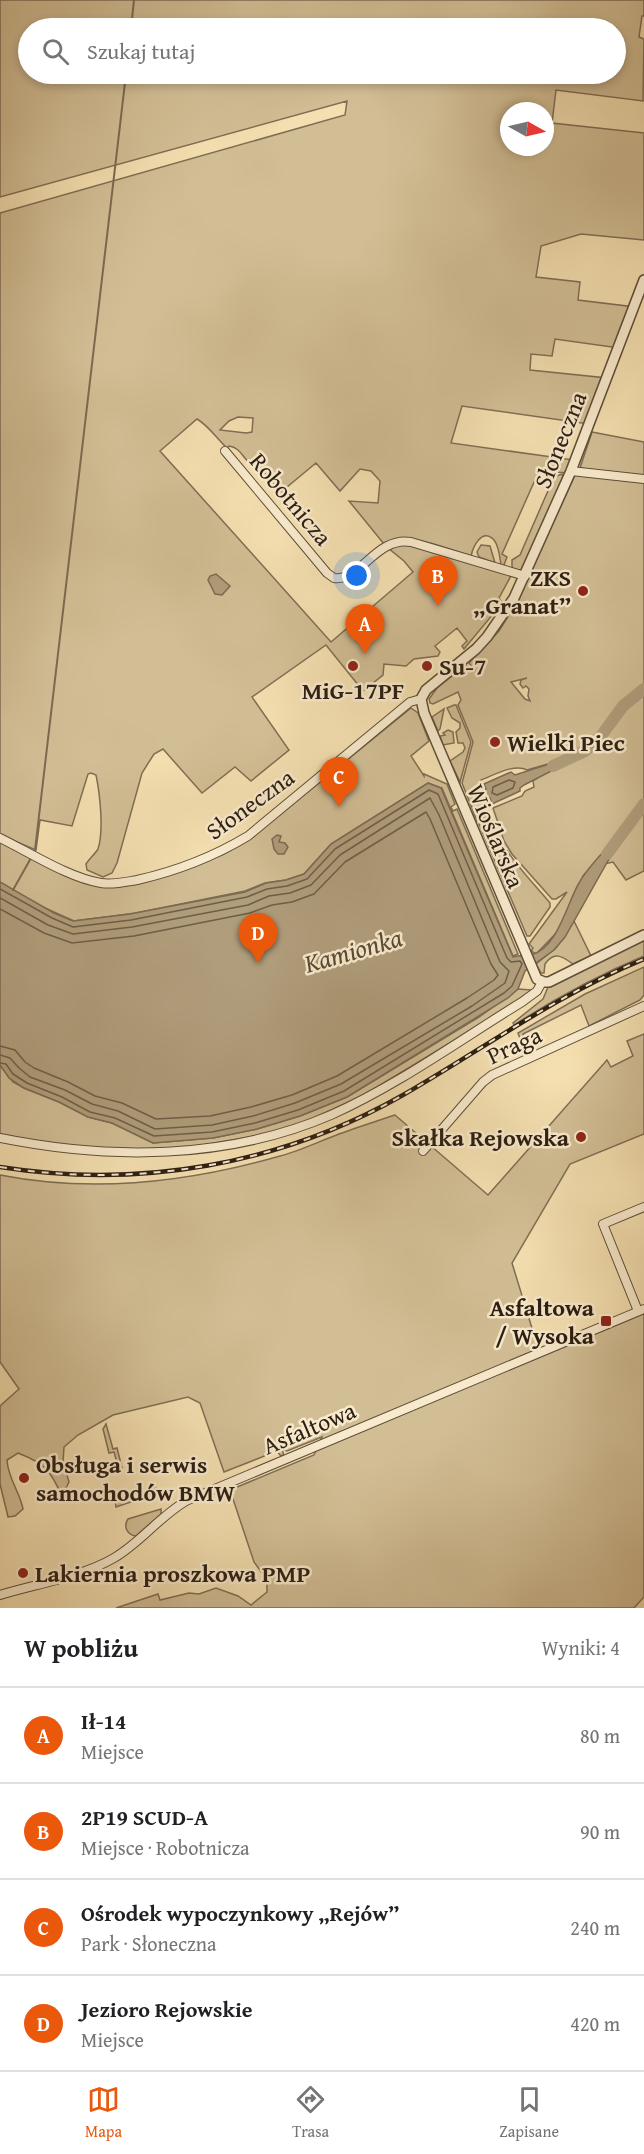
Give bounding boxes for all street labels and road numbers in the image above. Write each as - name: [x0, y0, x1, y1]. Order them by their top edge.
- street label: Słoneczna: [525, 386, 596, 494]
- street label: Robotnicza: [242, 445, 341, 554]
- street label: Słoneczna: [199, 760, 302, 848]
- street label: Wioślarska: [458, 779, 534, 894]
- street label: Praga: [481, 1017, 548, 1073]
- street label: Asfaltowa: [257, 1392, 362, 1463]

